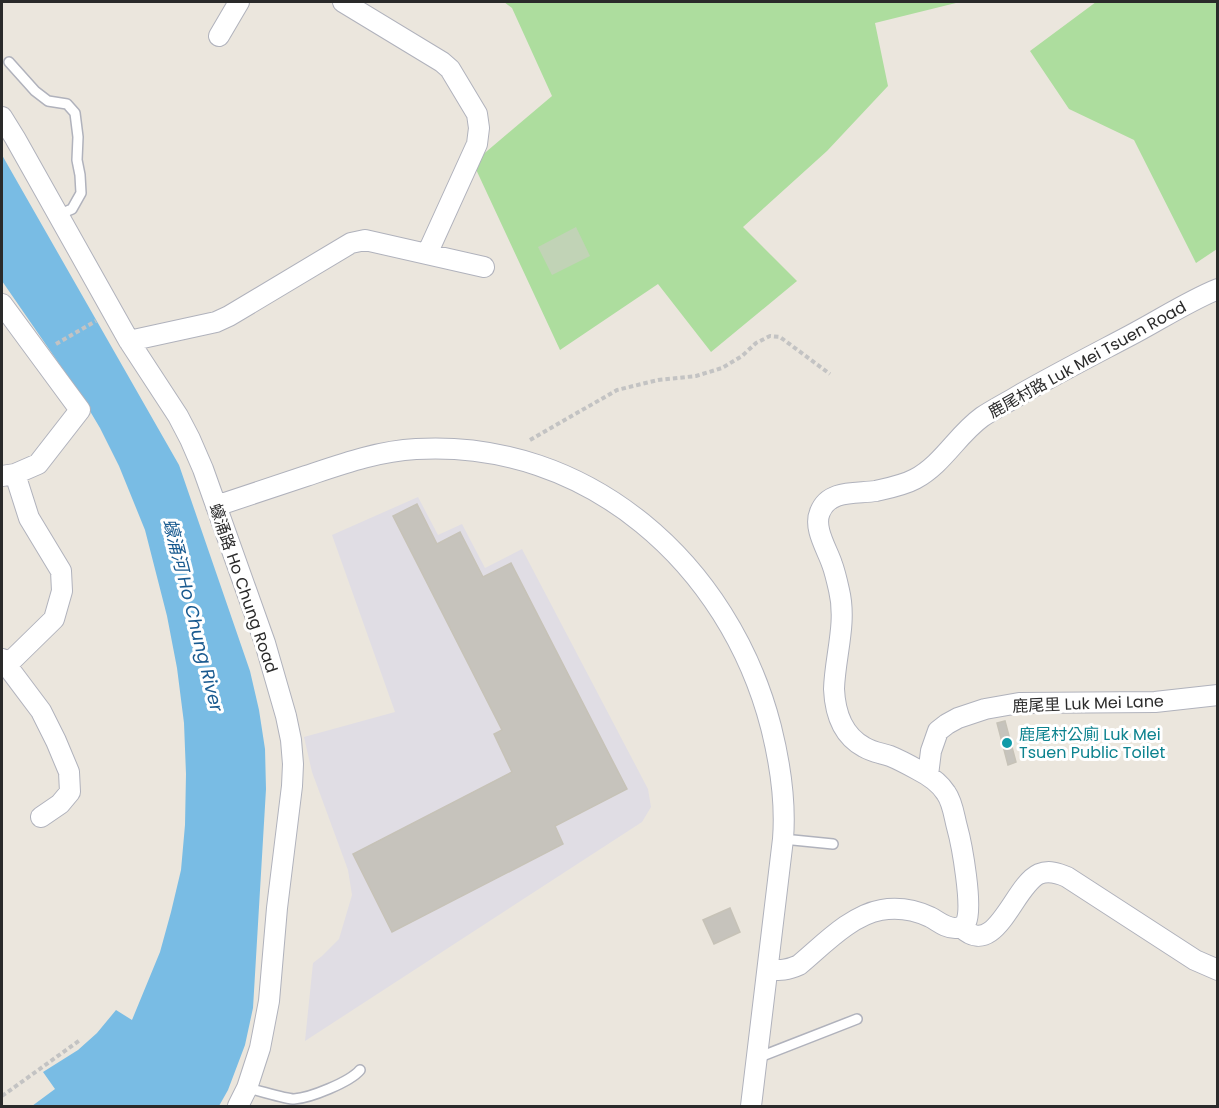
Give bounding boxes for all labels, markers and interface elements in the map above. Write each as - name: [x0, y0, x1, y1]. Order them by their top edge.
- street label: 鹿尾村路 Luk Mei Tsuen Road: [984, 295, 1190, 424]
- street label: 蠔涌路 Ho Chung Road: [204, 500, 283, 676]
- water label: 蠔涌河 Ho Chung River: [157, 516, 230, 715]
- street label: 鹿尾里 Luk Mei Lane: [1012, 689, 1164, 718]
- place label: 鹿尾村公廁 Luk Mei Tsuen Public Toilet: [1019, 723, 1166, 764]
- marker: 鹿尾村公廁 Luk Mei Tsuen Public Toilet: [1000, 736, 1014, 750]

